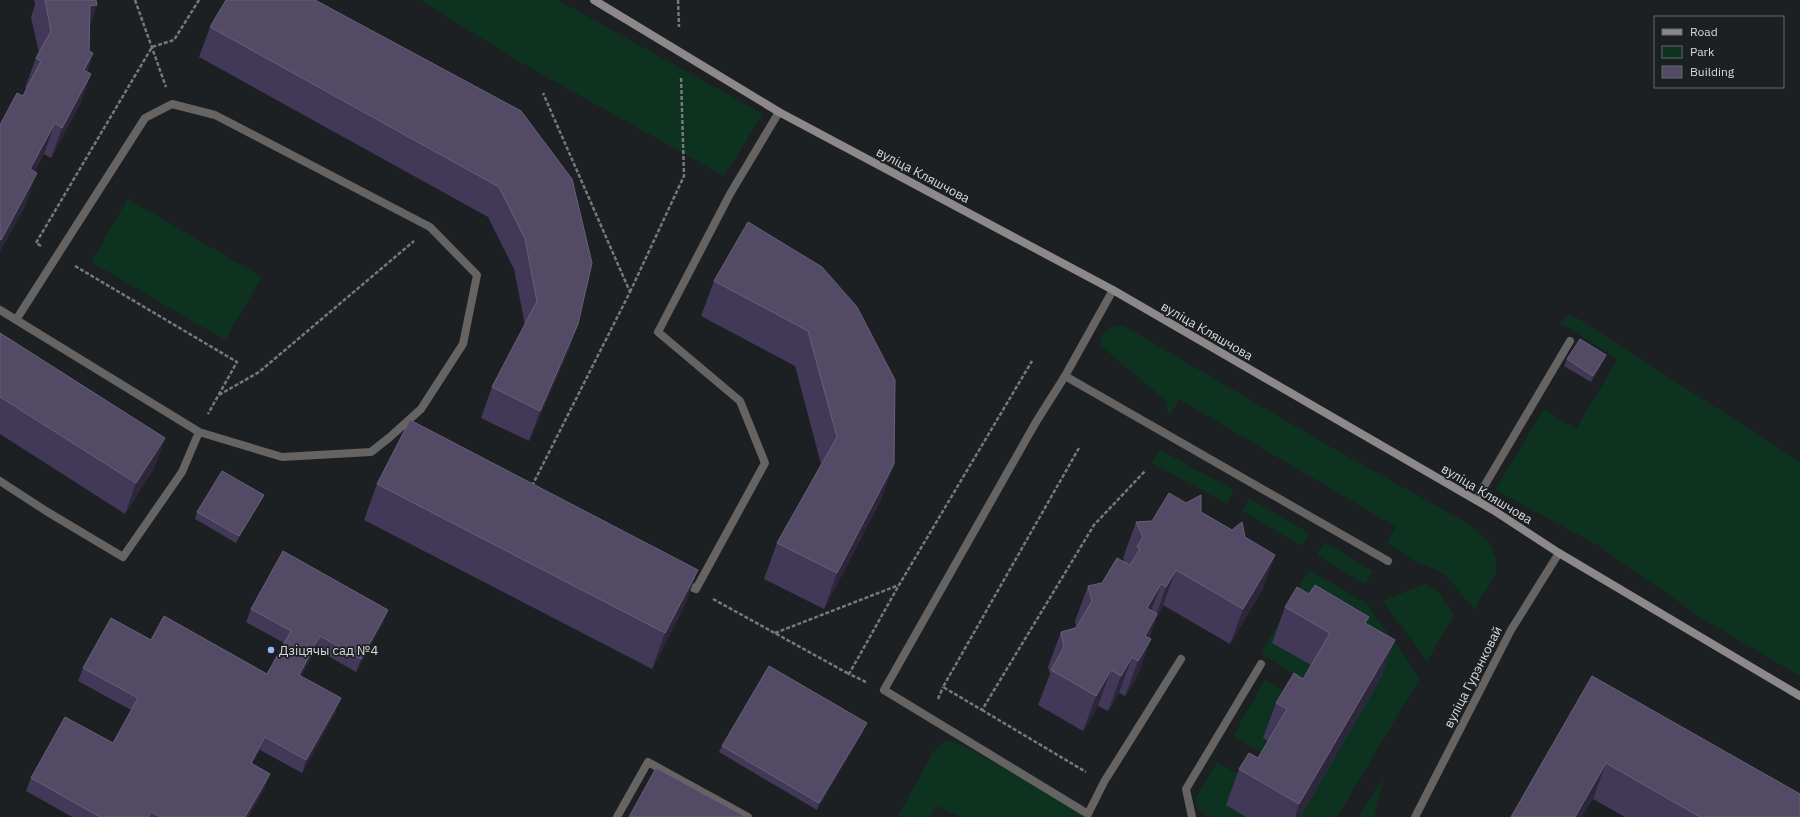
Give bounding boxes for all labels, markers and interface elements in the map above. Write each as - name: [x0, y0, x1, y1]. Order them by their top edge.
- legend: [1654, 16, 1784, 88]
- text: Road: [1690, 24, 1718, 39]
- text: Park: [1690, 44, 1715, 59]
- text: Building: [1690, 64, 1735, 79]
- street label: вуліца Кляшчова: [873, 143, 973, 207]
- street label: вуліца Кляшчова: [1158, 298, 1256, 364]
- street label: вуліца Кляшчова: [1438, 460, 1536, 528]
- street label: вуліца Гурэнковай: [1440, 623, 1506, 731]
- place label: Дзіцячы сад №4: [279, 642, 378, 659]
- marker: Дзіцячы сад №4: [266, 645, 276, 655]

